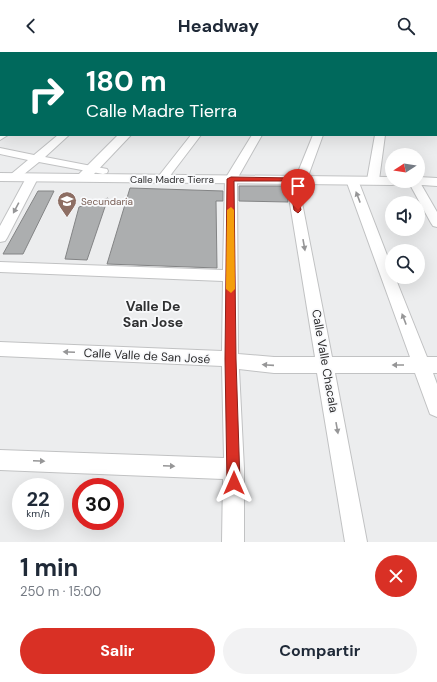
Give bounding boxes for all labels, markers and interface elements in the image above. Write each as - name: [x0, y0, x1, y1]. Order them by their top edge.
- text: Headway: [178, 14, 259, 38]
- icon: back: [20, 15, 42, 37]
- icon: search: [395, 15, 417, 37]
- text: 180 m: [86, 63, 167, 100]
- icon: right: [20, 68, 72, 120]
- text: Calle Madre Tierra: [86, 99, 237, 123]
- north arrow: [385, 148, 425, 188]
- map controls: [385, 148, 425, 284]
- pin: [281, 169, 315, 210]
- street label: Calle Madre Tierra: [130, 173, 214, 186]
- icon: arrive: [287, 175, 309, 197]
- school or university icon: Secundaria: [56, 190, 78, 218]
- one-way arrow: [355, 191, 361, 203]
- place label: Secundaria: [81, 195, 133, 208]
- button: sound: [385, 196, 425, 236]
- one-way arrow: [13, 202, 19, 214]
- one-way arrow: [301, 239, 307, 251]
- button: search: [385, 244, 425, 284]
- district label: Valle De San Jose: [123, 297, 183, 331]
- street label: Calle Valle Chacala: [308, 308, 342, 414]
- one-way arrow: [401, 312, 407, 324]
- street label: Calle Valle de San José: [83, 345, 211, 367]
- one-way arrow: [62, 349, 75, 355]
- one-way arrow: [262, 361, 274, 368]
- one-way arrow: [391, 362, 404, 368]
- one-way arrow: [334, 422, 340, 434]
- one-way arrow: [33, 458, 45, 465]
- position arrow: [213, 462, 255, 504]
- one-way arrow: [163, 463, 175, 470]
- speed limit sign: 30: [72, 478, 124, 530]
- text: 22: [26, 486, 50, 512]
- text: km/h: [26, 507, 50, 520]
- text: 1 min: [20, 552, 78, 583]
- button: close: [375, 555, 417, 597]
- text: 250 m · 15:00: [20, 583, 101, 600]
- button: Salir: [20, 628, 215, 674]
- button: Compartir: [223, 628, 417, 674]

